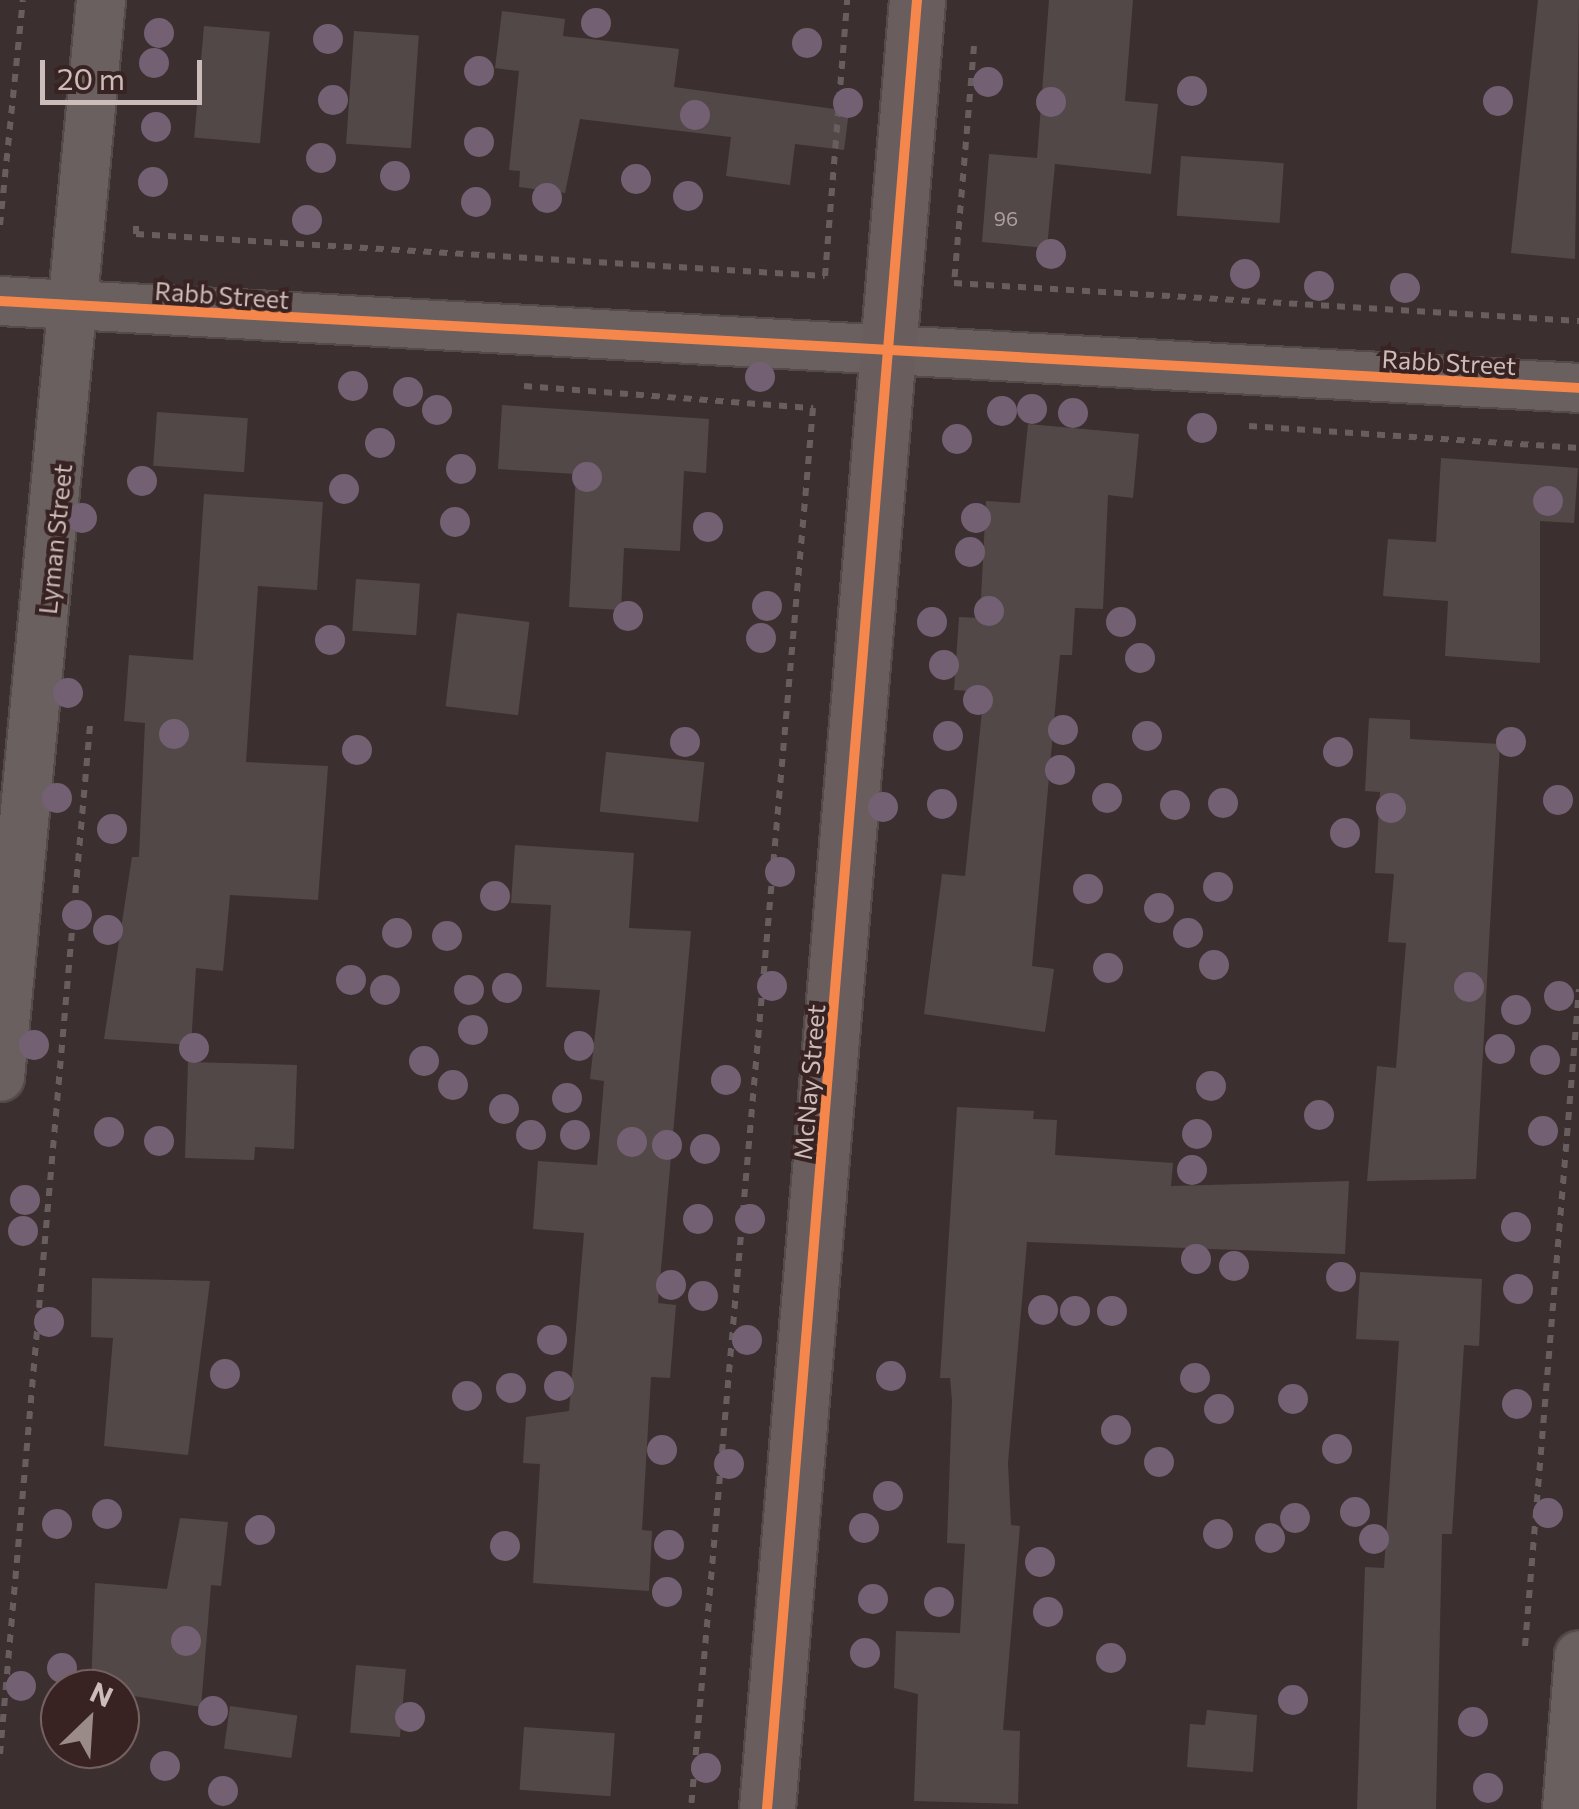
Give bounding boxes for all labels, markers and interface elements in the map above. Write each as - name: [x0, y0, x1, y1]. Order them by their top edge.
- scale bar: [45, 40, 208, 102]
- text: 20 m: [57, 59, 125, 96]
- house number: 96: [994, 206, 1018, 230]
- street label: Rabb Street: [154, 275, 290, 315]
- street label: Rabb Street: [1381, 343, 1517, 381]
- street label: Lyman Street: [32, 462, 78, 616]
- street label: McNay Street: [787, 1003, 831, 1161]
- north arrow: [40, 1669, 140, 1769]
- text: N: [85, 1674, 119, 1713]

